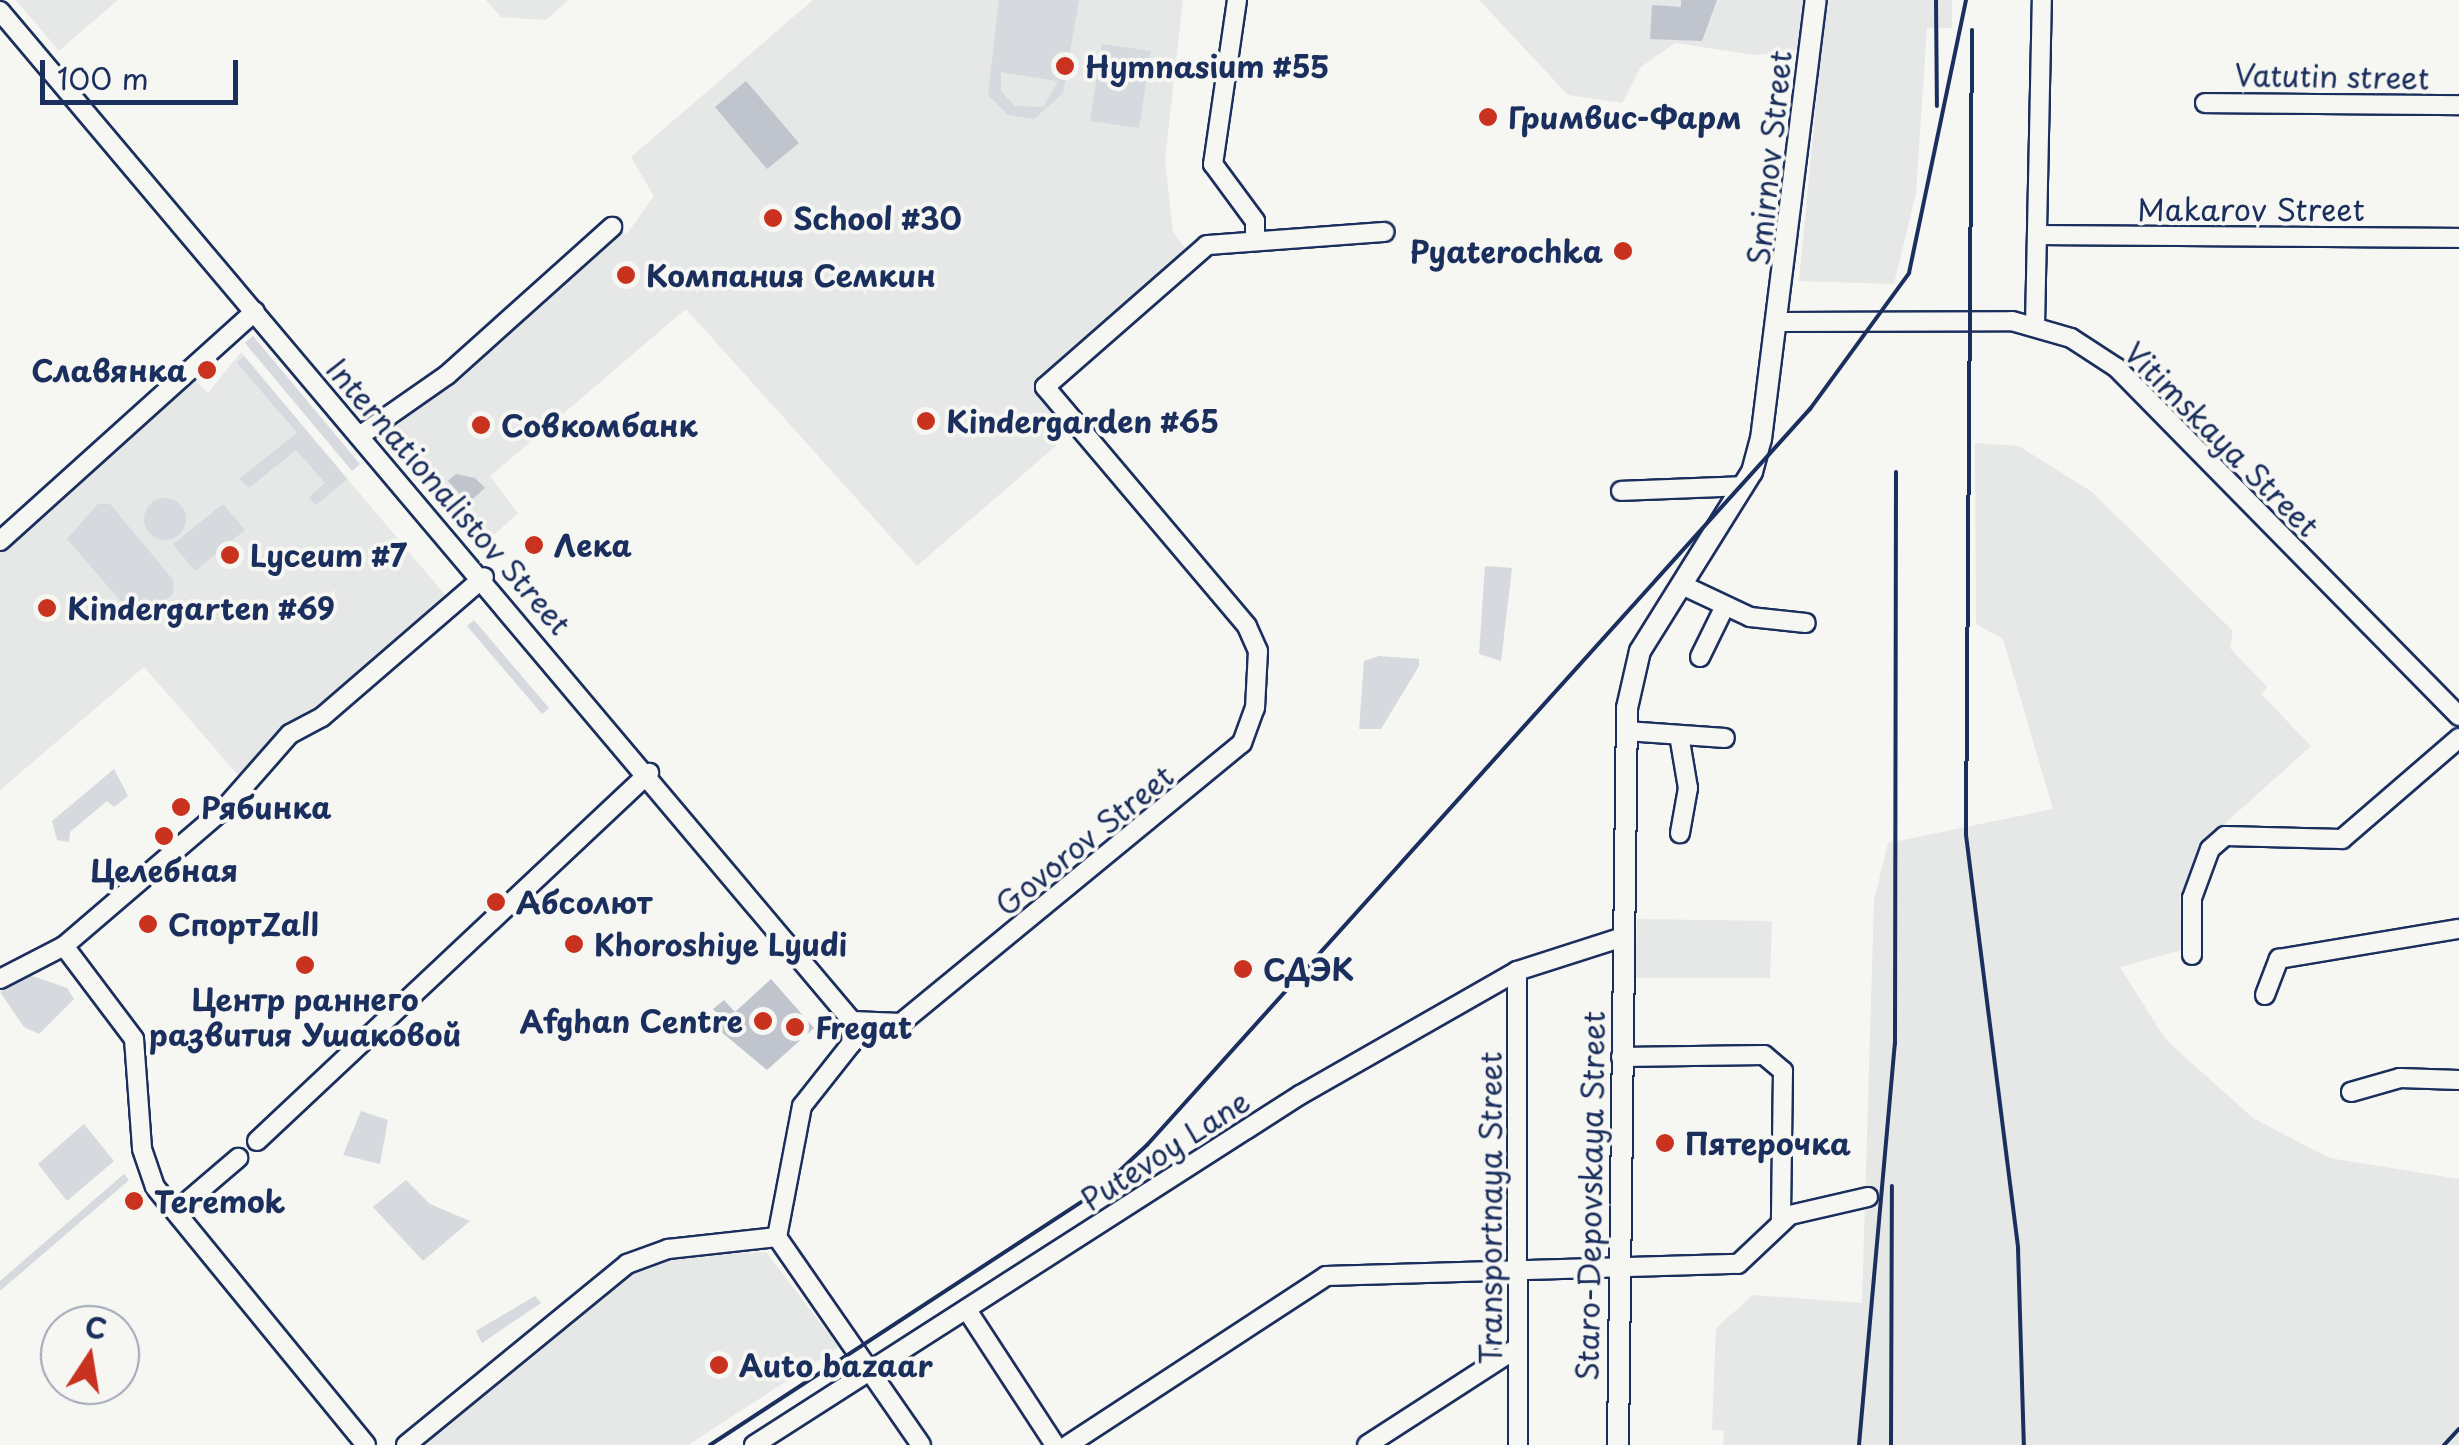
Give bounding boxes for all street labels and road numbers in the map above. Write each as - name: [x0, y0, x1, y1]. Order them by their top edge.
- street label: Smirnov Street: [1740, 48, 1798, 268]
- street label: Vatutin street: [2233, 56, 2431, 96]
- street label: Makarov Street: [2137, 191, 2365, 227]
- street label: Vitimskaya Street: [2117, 334, 2327, 544]
- street label: Internationalistov Street: [319, 350, 579, 642]
- street label: Govorov Street: [987, 757, 1181, 923]
- street label: Staro-Depovskaya Street: [1569, 1010, 1611, 1382]
- street label: Transportnaya Street: [1472, 1051, 1508, 1365]
- street label: Putevoy Lane: [1074, 1082, 1256, 1218]

